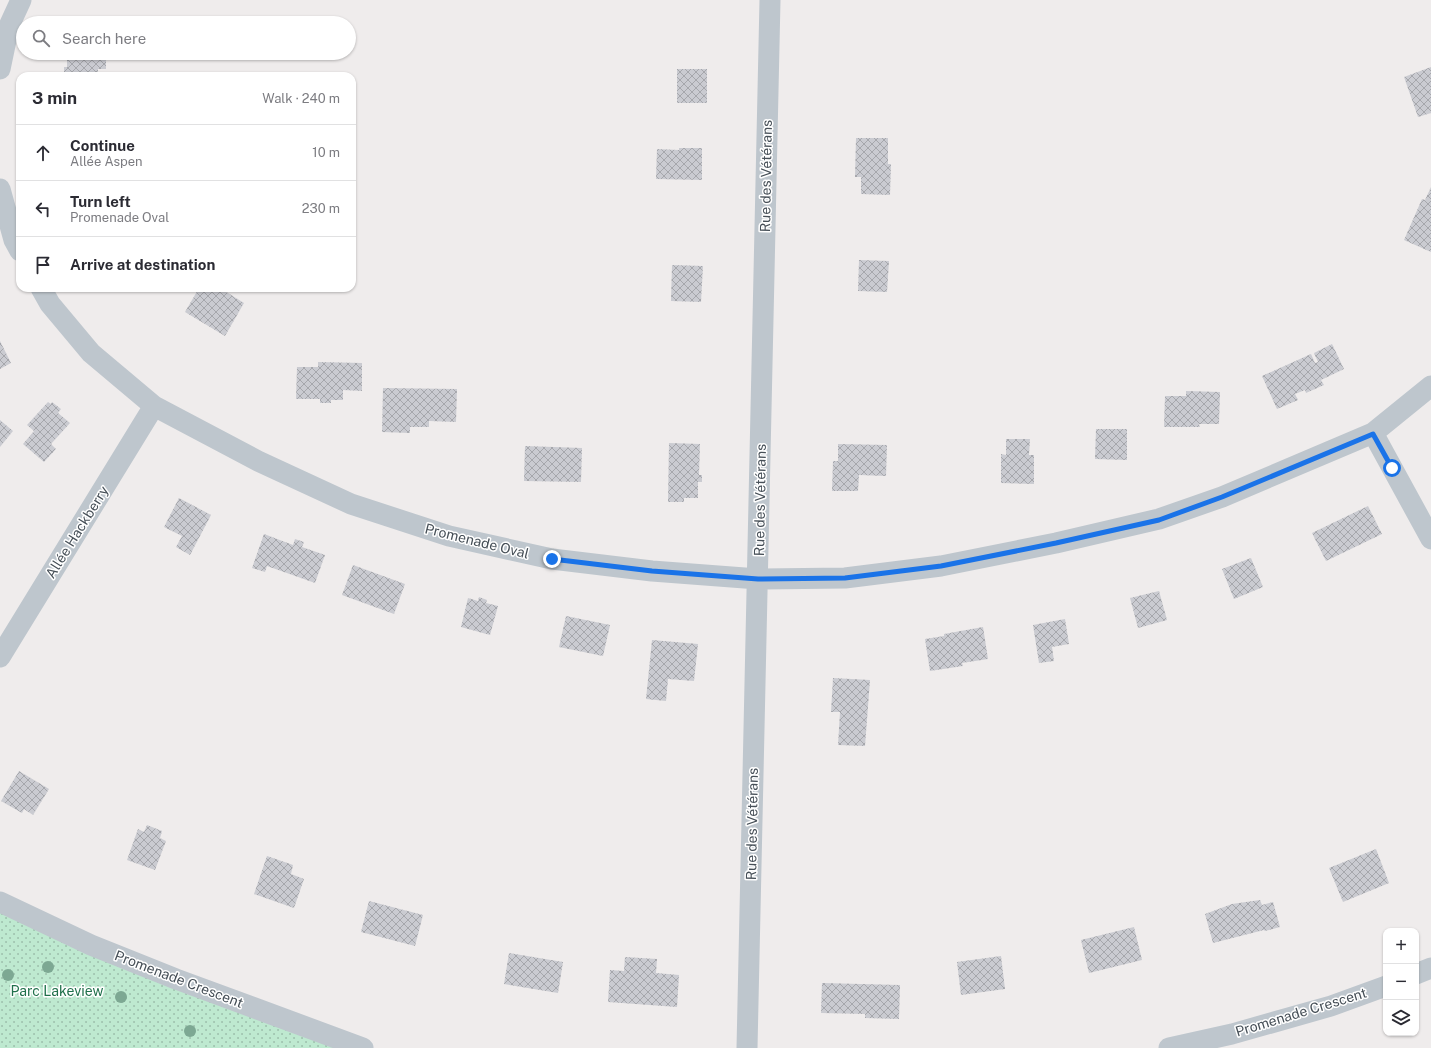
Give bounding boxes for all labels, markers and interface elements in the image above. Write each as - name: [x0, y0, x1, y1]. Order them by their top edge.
- search box: [16, 16, 356, 60]
- icon: search: [30, 27, 52, 49]
- text: Search here: [62, 30, 146, 47]
- text: 3 min: [32, 88, 77, 108]
- text: Walk · 240 m: [262, 91, 340, 106]
- street label: Rue des Vétérans: [757, 120, 775, 232]
- text: Continue: [70, 137, 135, 154]
- icon: ahead: [32, 142, 54, 164]
- text: 10 m: [312, 145, 340, 160]
- text: Allée Aspen: [70, 154, 143, 169]
- text: Turn left: [70, 193, 131, 210]
- icon: left: [32, 198, 54, 220]
- text: 230 m: [302, 201, 340, 216]
- text: Promenade Oval: [70, 210, 169, 225]
- icon: arrive: [32, 254, 54, 276]
- text: Arrive at destination: [70, 256, 215, 273]
- street label: Rue des Vétérans: [751, 444, 769, 556]
- route start: [1383, 459, 1401, 477]
- street label: Allée Hackberry: [42, 482, 112, 581]
- street label: Promenade Oval: [423, 520, 531, 562]
- route end: [543, 550, 561, 568]
- street label: Rue des Vétérans: [743, 768, 761, 880]
- map controls: [1383, 928, 1419, 1036]
- button: +: [1383, 928, 1419, 964]
- street label: Promenade Crescent: [113, 947, 245, 1011]
- button: −: [1383, 964, 1419, 1000]
- park label: Parc Lakeview: [10, 983, 104, 999]
- street label: Promenade Crescent: [1233, 984, 1369, 1040]
- button: layers: [1383, 1000, 1419, 1036]

